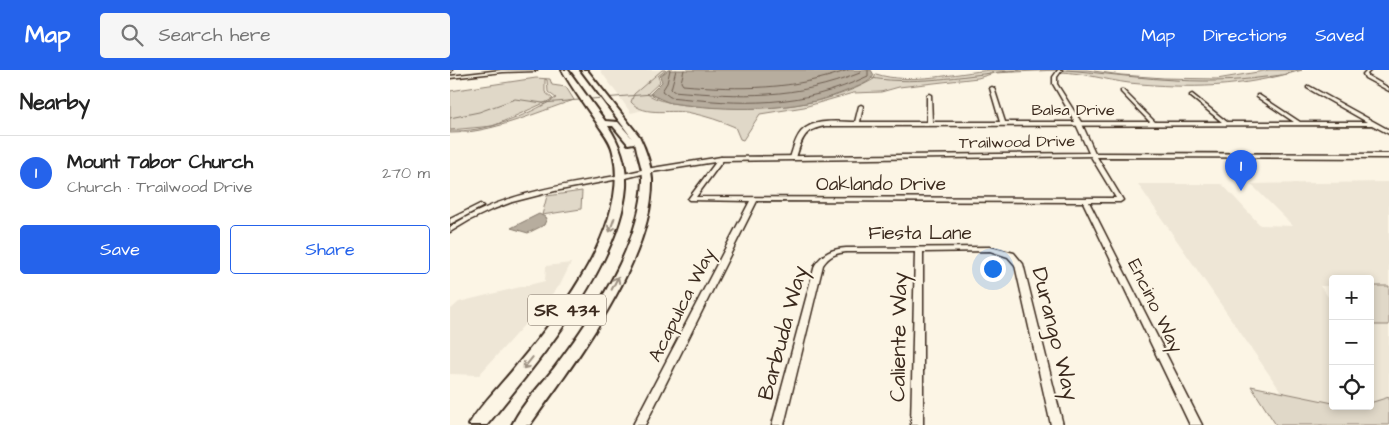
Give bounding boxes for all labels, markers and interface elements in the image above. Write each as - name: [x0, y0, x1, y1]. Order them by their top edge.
- search box: [100, 13, 450, 58]
- text: Map: [25, 18, 70, 52]
- icon: search: [118, 21, 146, 49]
- text: Search here: [158, 22, 271, 49]
- text: Map: [1141, 23, 1175, 48]
- text: Directions: [1203, 23, 1287, 48]
- text: Saved: [1315, 23, 1364, 48]
- text: Nearby: [20, 88, 90, 117]
- street label: Balsa Drive: [1031, 99, 1115, 121]
- street label: Trailwood Drive: [959, 130, 1076, 154]
- text: Mount Tabor Church: [67, 149, 253, 176]
- pin: 1: [1225, 150, 1257, 191]
- text: 1: [35, 162, 37, 184]
- text: 270 m: [382, 162, 430, 184]
- street label: Oaklando Drive: [816, 171, 946, 198]
- text: Church · Trailwood Drive: [67, 176, 252, 198]
- one-way arrow: [607, 216, 616, 232]
- street label: Fiesta Lane: [868, 220, 972, 247]
- button: Save: [20, 225, 220, 274]
- button: Share: [230, 225, 430, 274]
- street label: Acapulca Way: [642, 243, 723, 367]
- street label: Encino Way: [1120, 255, 1190, 358]
- your location: [980, 256, 1006, 282]
- street label: Barbuda Way: [750, 262, 817, 404]
- street label: Durango Way: [1023, 264, 1087, 404]
- street label: Caliente Way: [882, 272, 917, 402]
- map controls: [1329, 275, 1374, 410]
- button: +: [1329, 275, 1374, 320]
- one-way arrow: [611, 276, 620, 291]
- road number: SR 434: [528, 294, 606, 326]
- button: −: [1329, 320, 1374, 365]
- one-way arrow: [522, 356, 533, 369]
- button: locate: [1329, 365, 1374, 410]

